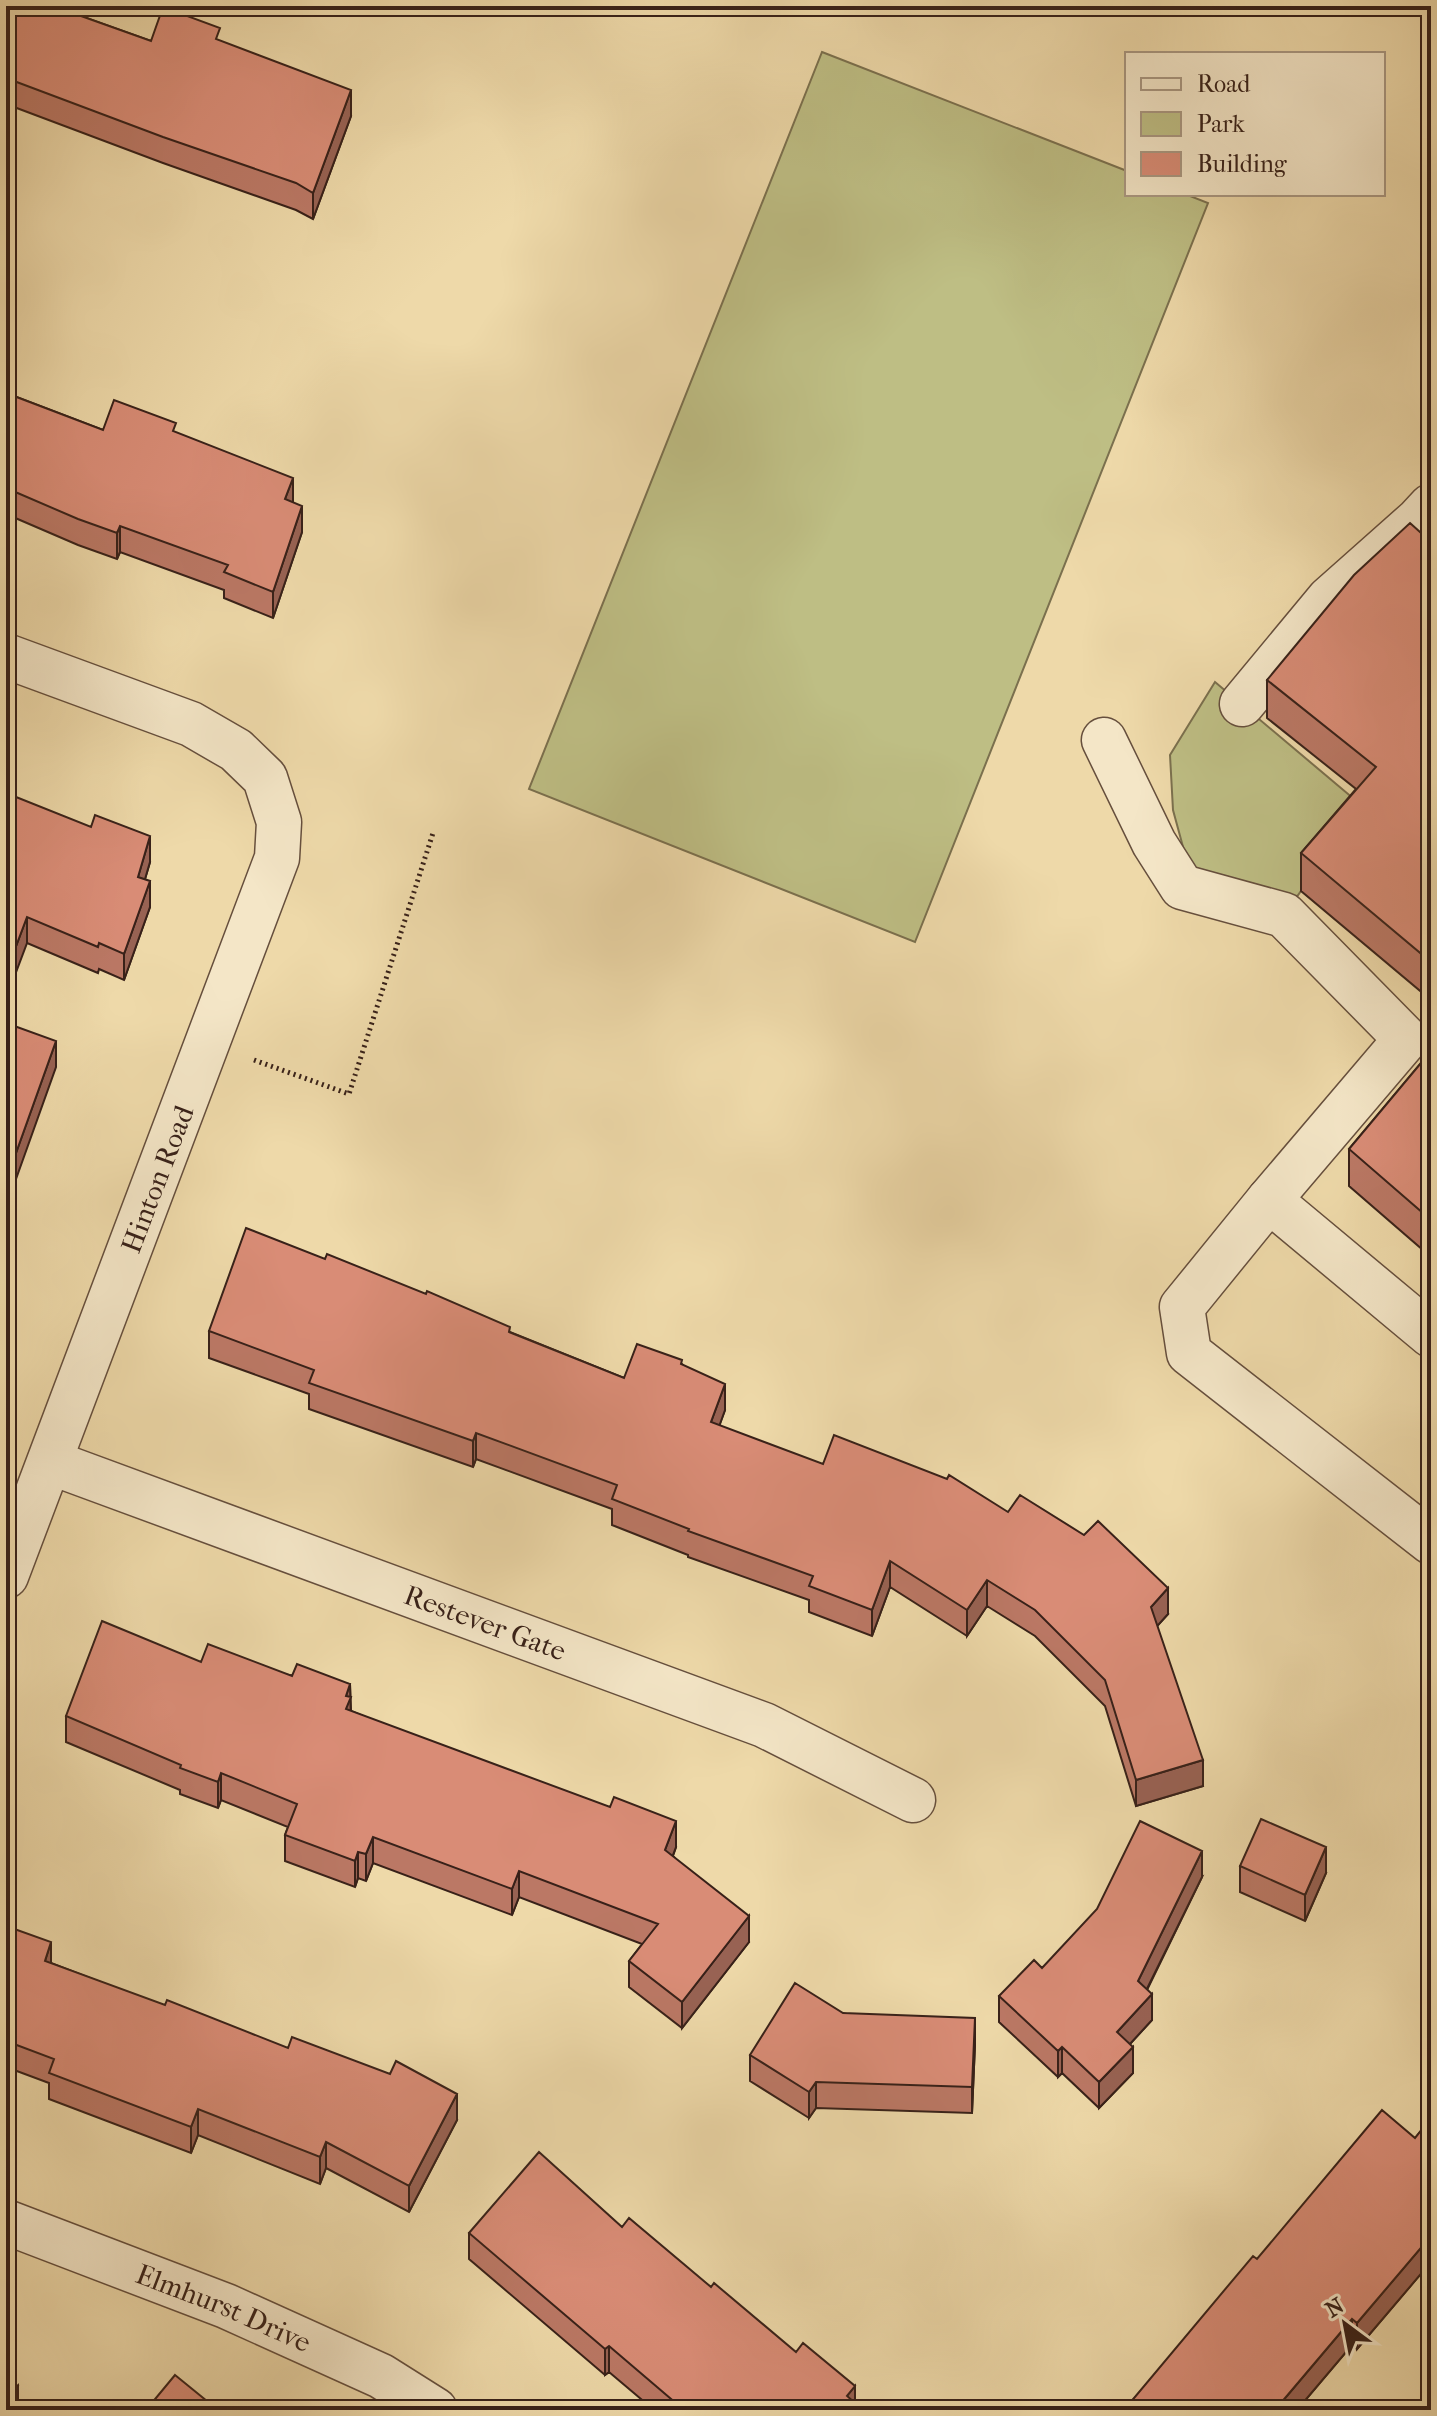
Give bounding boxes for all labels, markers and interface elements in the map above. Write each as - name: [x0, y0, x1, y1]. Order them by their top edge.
- legend: [1125, 52, 1385, 196]
- text: Road: [1197, 70, 1251, 98]
- text: Park: [1197, 110, 1245, 138]
- text: Building: [1197, 150, 1288, 178]
- street label: Hinton Road: [114, 1100, 201, 1257]
- street label: Restever Gate: [400, 1578, 571, 1668]
- street label: Elmhurst Drive: [132, 2257, 316, 2359]
- north arrow: [1305, 2284, 1385, 2364]
- text: N: [1321, 2292, 1349, 2323]

